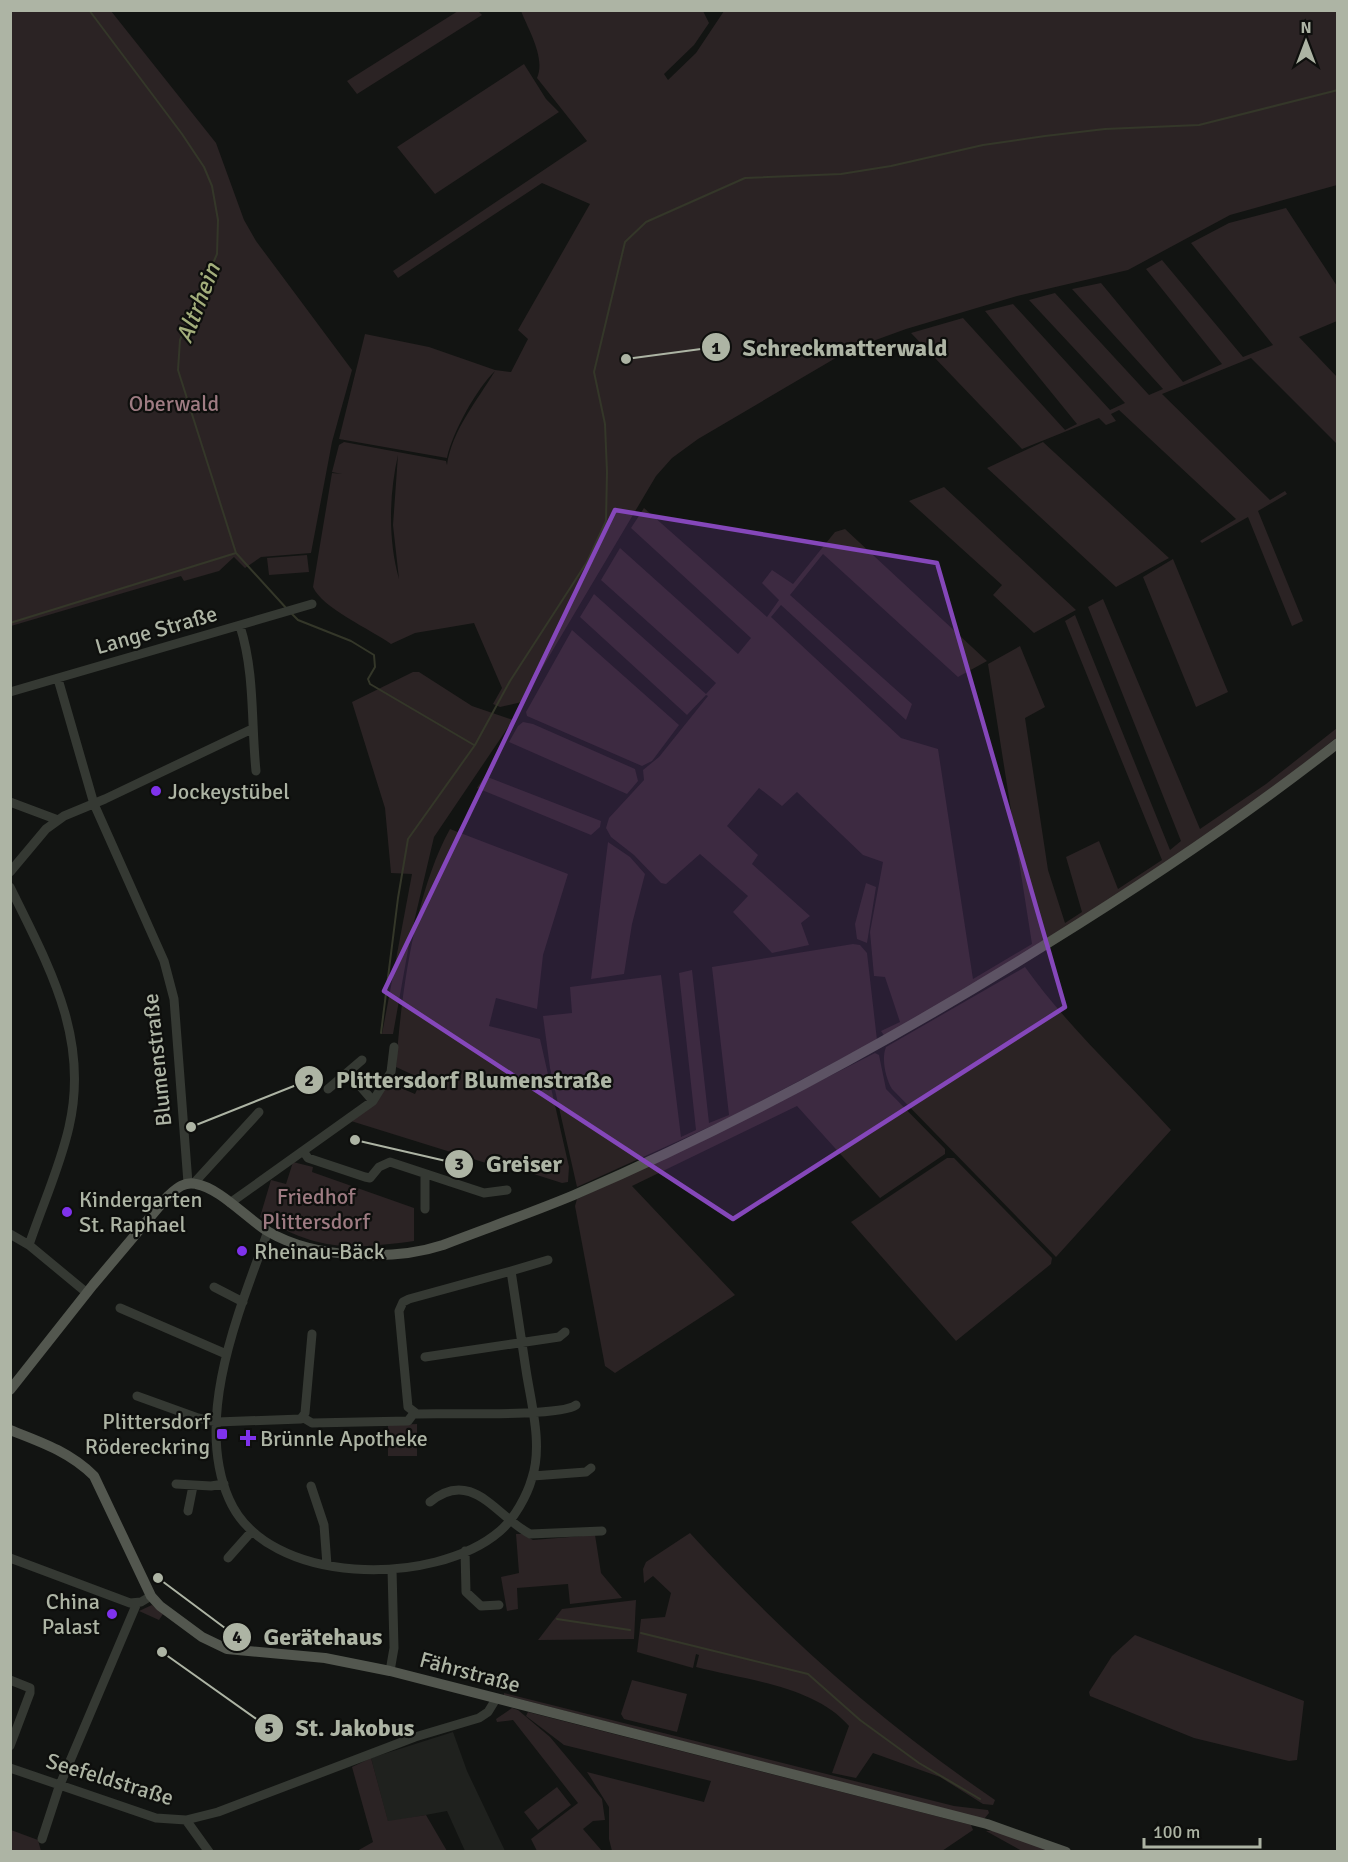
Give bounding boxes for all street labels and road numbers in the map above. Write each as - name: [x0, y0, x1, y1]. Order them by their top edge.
- street label: Lange Straße: [92, 600, 220, 660]
- street label: Blumenstraße: [137, 992, 177, 1128]
- street label: Fährstraße: [417, 1646, 523, 1698]
- street label: Seefeldstraße: [43, 1747, 177, 1811]

